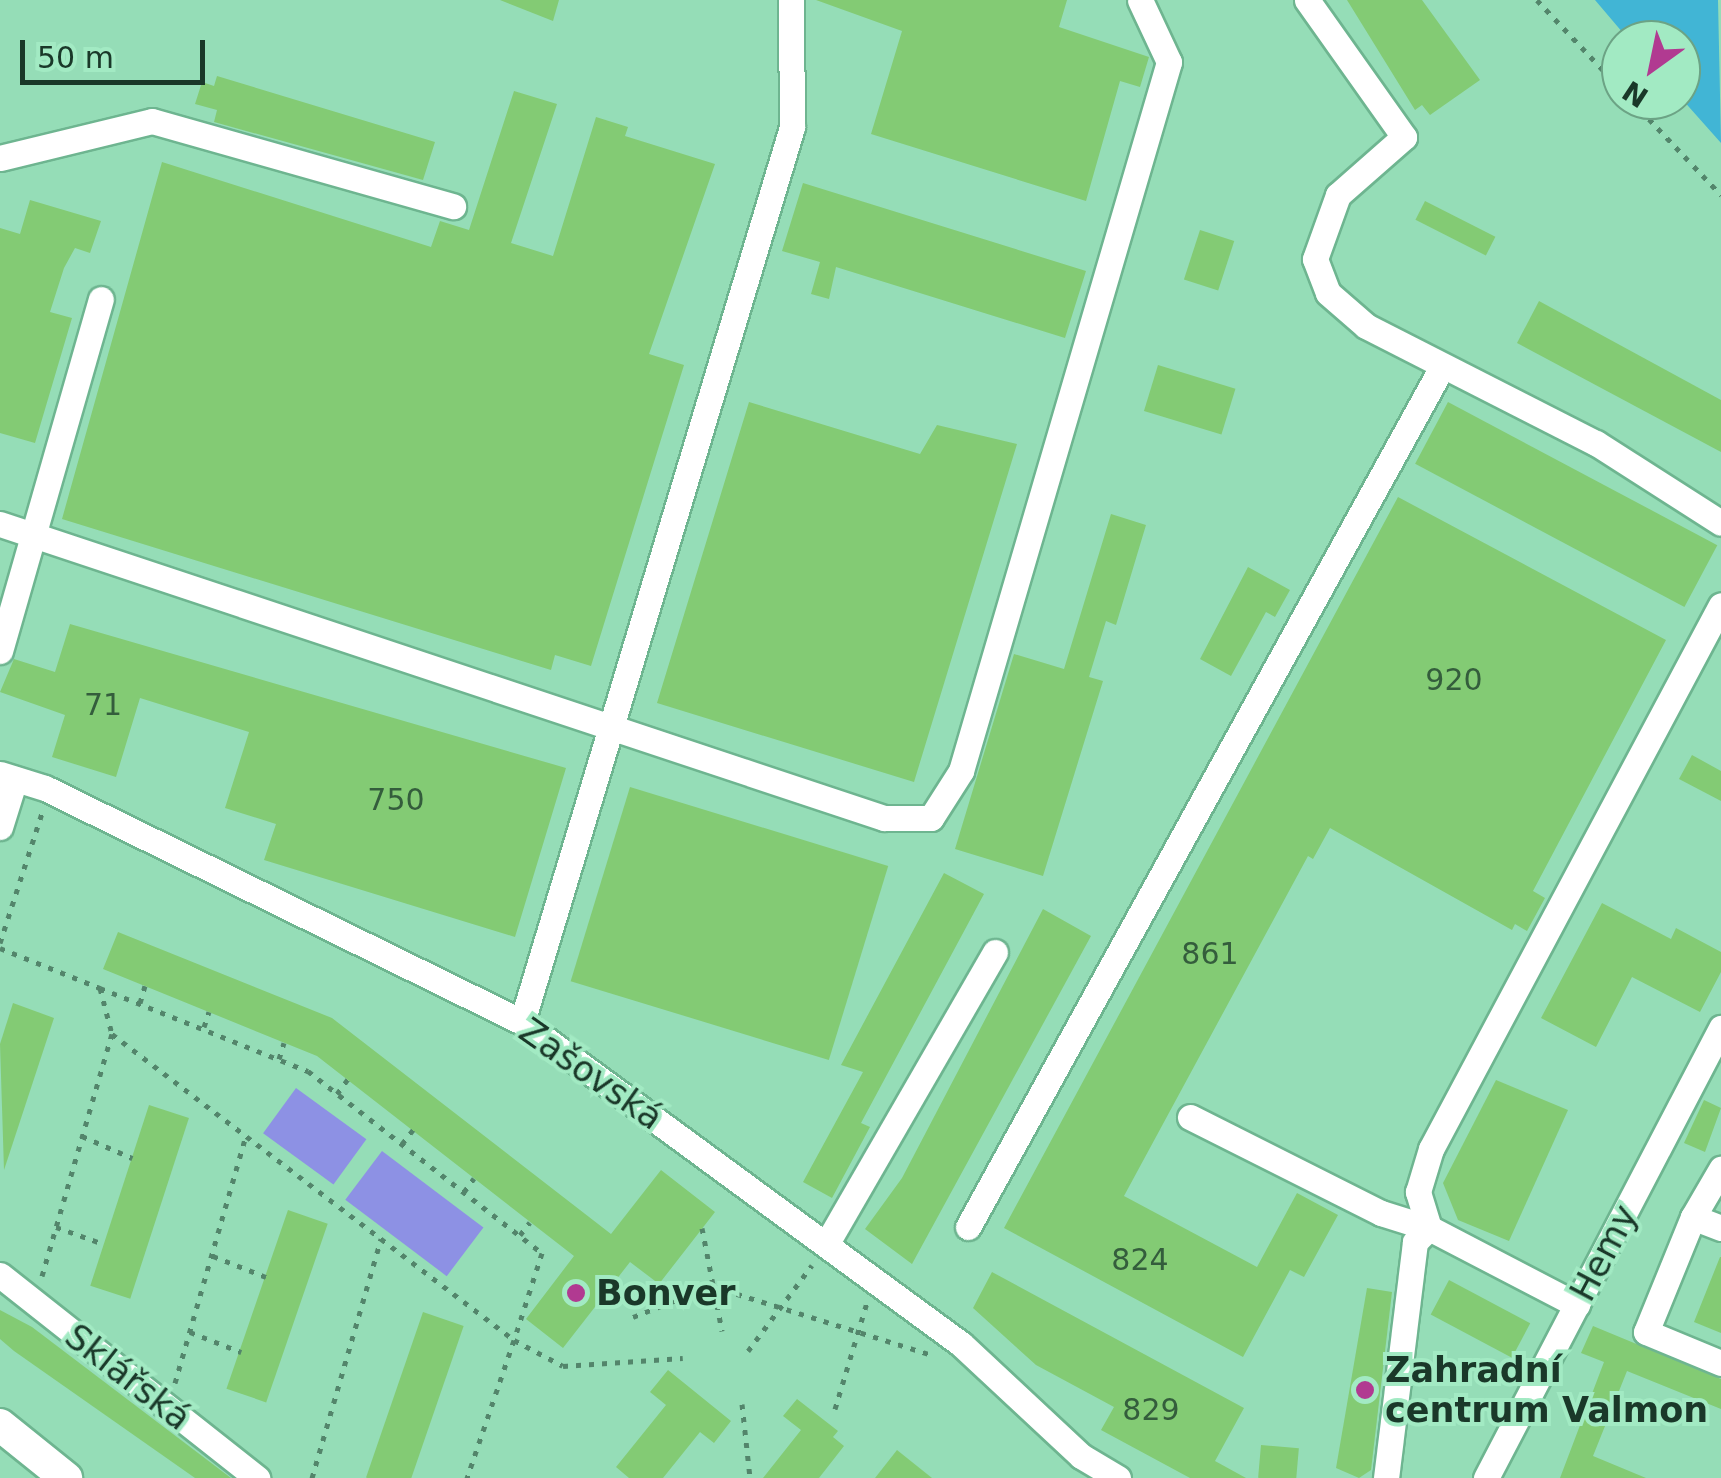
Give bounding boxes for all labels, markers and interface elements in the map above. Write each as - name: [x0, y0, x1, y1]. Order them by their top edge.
- scale bar: [25, 20, 210, 82]
- north arrow: [1601, 20, 1701, 120]
- text: 50 m: [37, 40, 114, 75]
- text: N: [1617, 74, 1654, 114]
- house number: 920: [1425, 662, 1483, 698]
- house number: 71: [84, 687, 122, 723]
- house number: 750: [367, 782, 425, 818]
- house number: 861: [1181, 936, 1239, 972]
- street label: Zašovská: [511, 1009, 671, 1139]
- street label: Hemy: [1561, 1198, 1647, 1308]
- house number: 824: [1111, 1242, 1169, 1278]
- place label: Bonver: [596, 1272, 735, 1314]
- marker: Bonver: [565, 1282, 587, 1304]
- street label: Sklářská: [57, 1315, 199, 1439]
- place label: Zahradní centrum Valmon: [1385, 1349, 1708, 1431]
- marker: Zahradní centrum Valmon: [1354, 1379, 1376, 1401]
- house number: 829: [1122, 1392, 1180, 1428]

